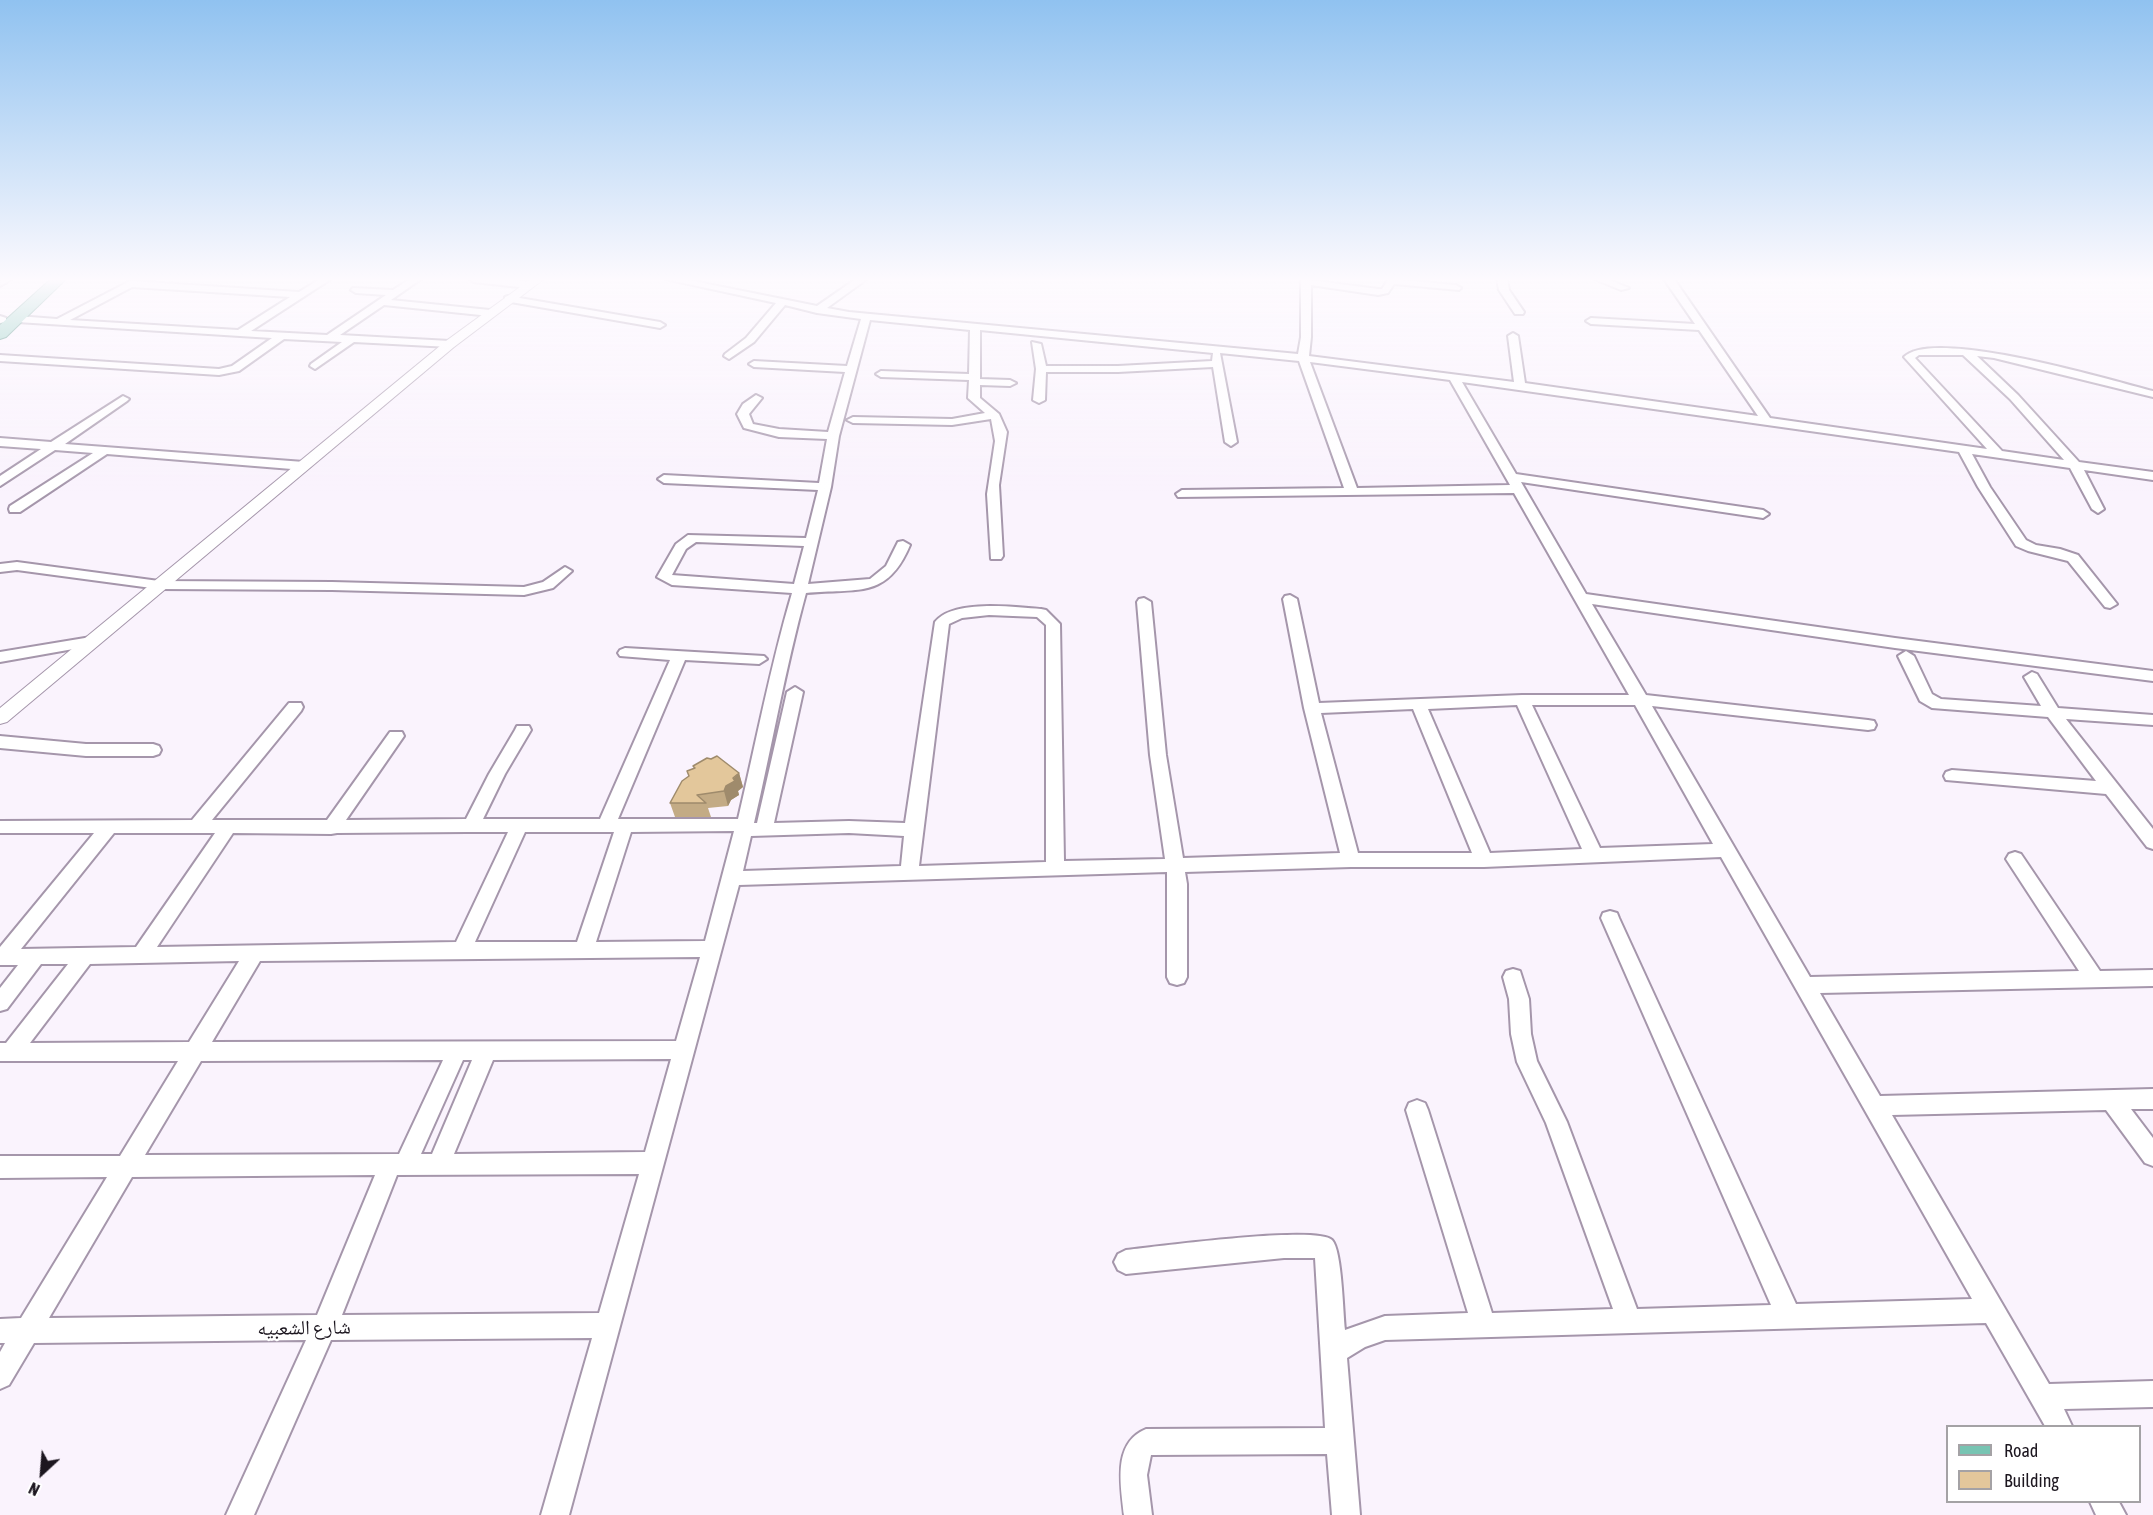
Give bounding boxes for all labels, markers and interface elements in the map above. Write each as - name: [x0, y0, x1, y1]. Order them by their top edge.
- street label: شارع الشعبيه: [257, 1315, 351, 1341]
- legend: [1946, 1425, 2141, 1503]
- text: Road: [2004, 1440, 2038, 1461]
- north arrow: [12, 1443, 72, 1503]
- text: Building: [2004, 1470, 2059, 1491]
- text: N: [26, 1479, 42, 1499]

